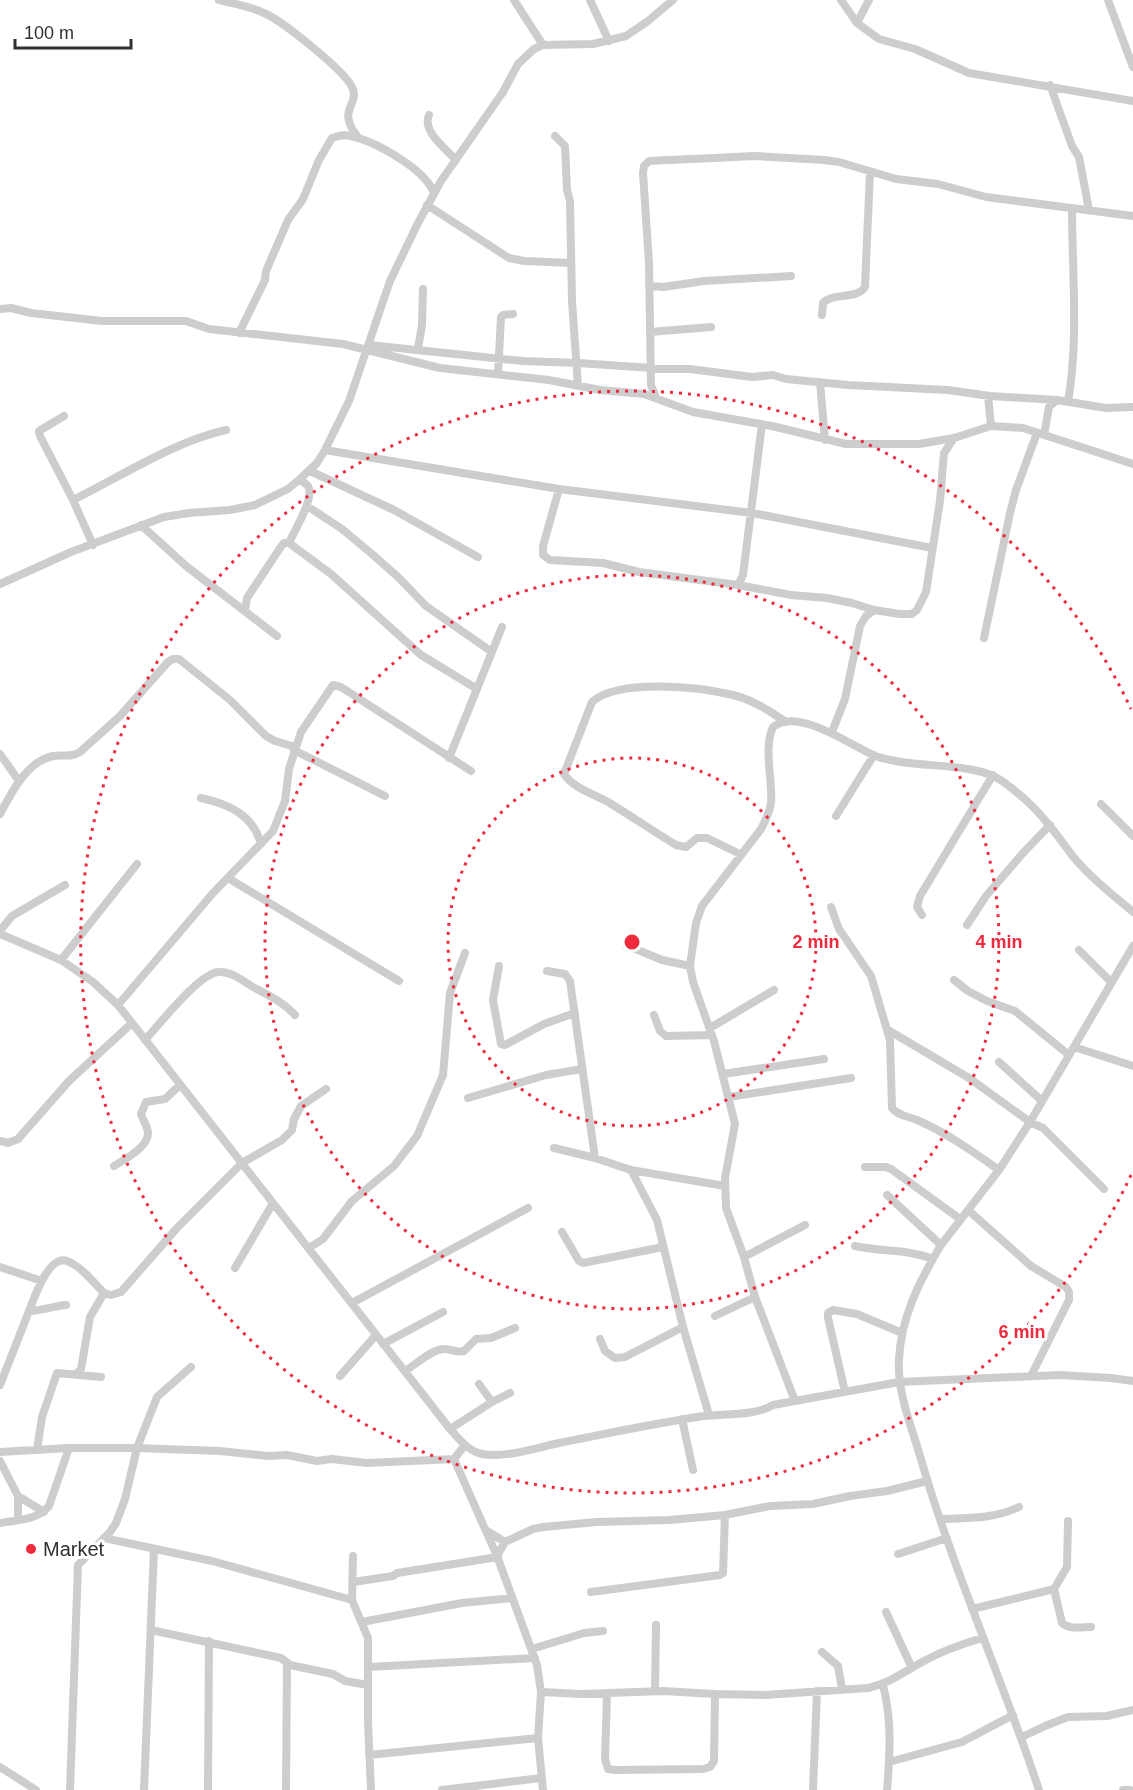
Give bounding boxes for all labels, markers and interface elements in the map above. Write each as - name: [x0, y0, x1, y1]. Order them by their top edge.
- scale bar: [15, 12, 130, 50]
- text: 100 m: [24, 23, 74, 43]
- centre of rings: [622, 932, 642, 952]
- text: 2 min: [792, 932, 840, 952]
- text: 4 min: [975, 932, 1023, 952]
- text: 6 min: [998, 1322, 1046, 1342]
- place label: Market: [43, 1538, 105, 1560]
- marker: Market: [24, 1542, 38, 1556]

